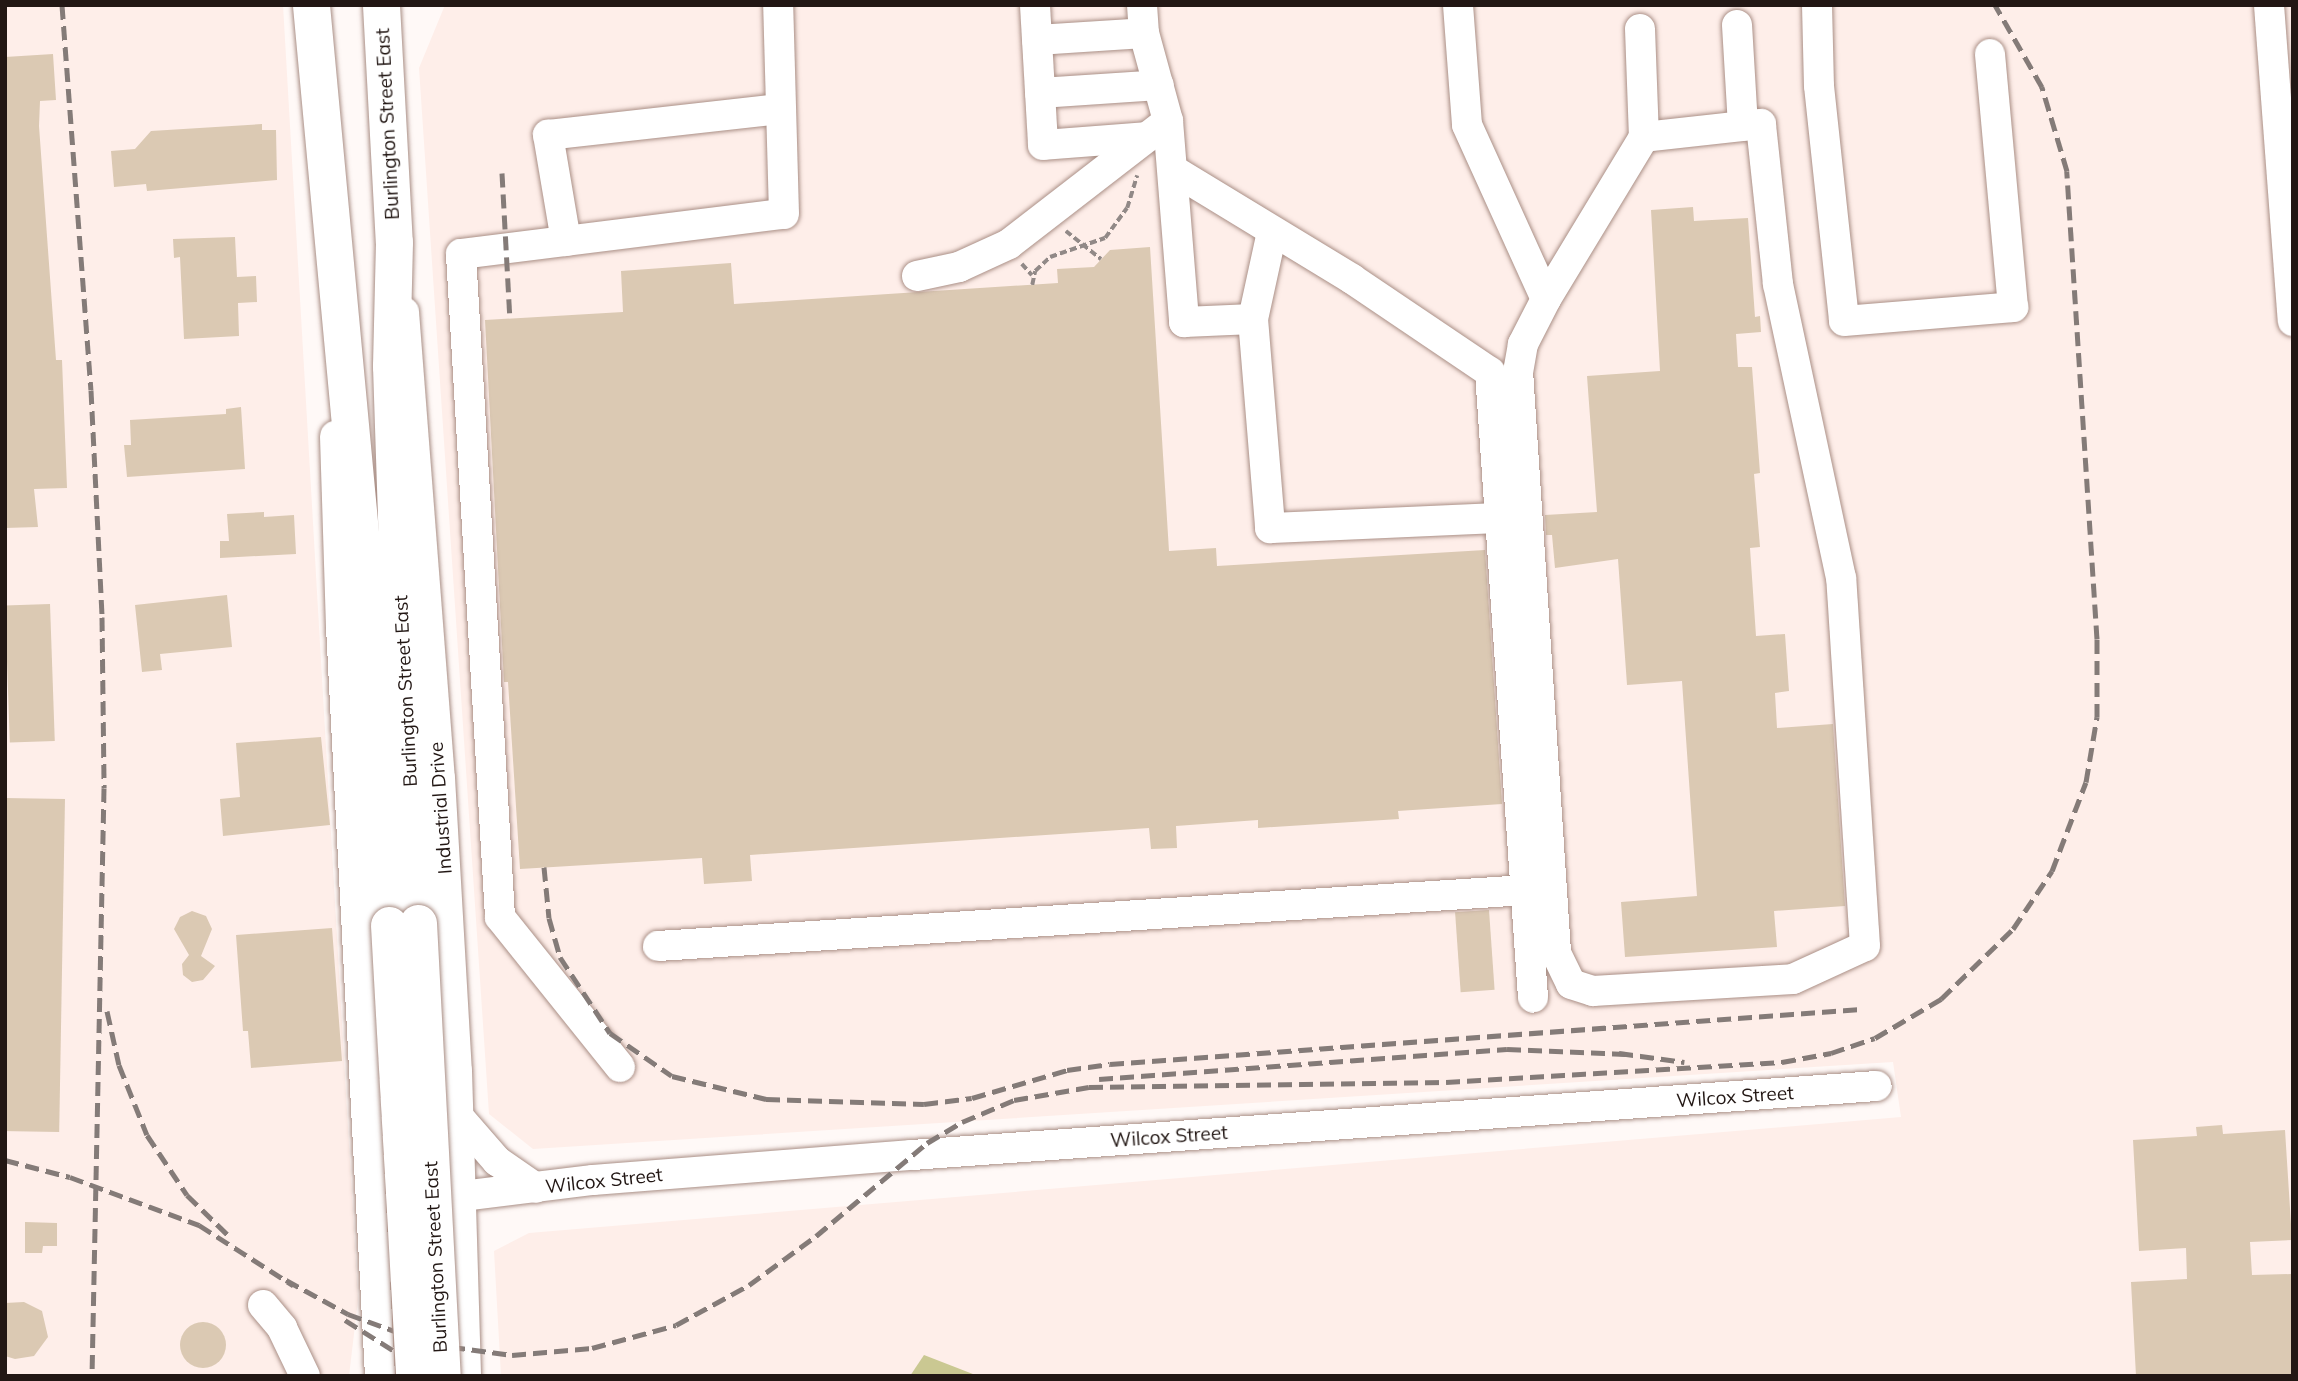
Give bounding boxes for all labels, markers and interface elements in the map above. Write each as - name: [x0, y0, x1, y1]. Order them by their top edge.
- street label: Burlington Street East: [372, 28, 404, 220]
- street label: Burlington Street East: [390, 595, 422, 787]
- street label: Industrial Drive: [425, 741, 457, 875]
- street label: Wilcox Street: [1676, 1082, 1794, 1112]
- street label: Wilcox Street: [1110, 1122, 1228, 1152]
- street label: Burlington Street East: [420, 1161, 452, 1353]
- street label: Wilcox Street: [544, 1164, 664, 1198]

